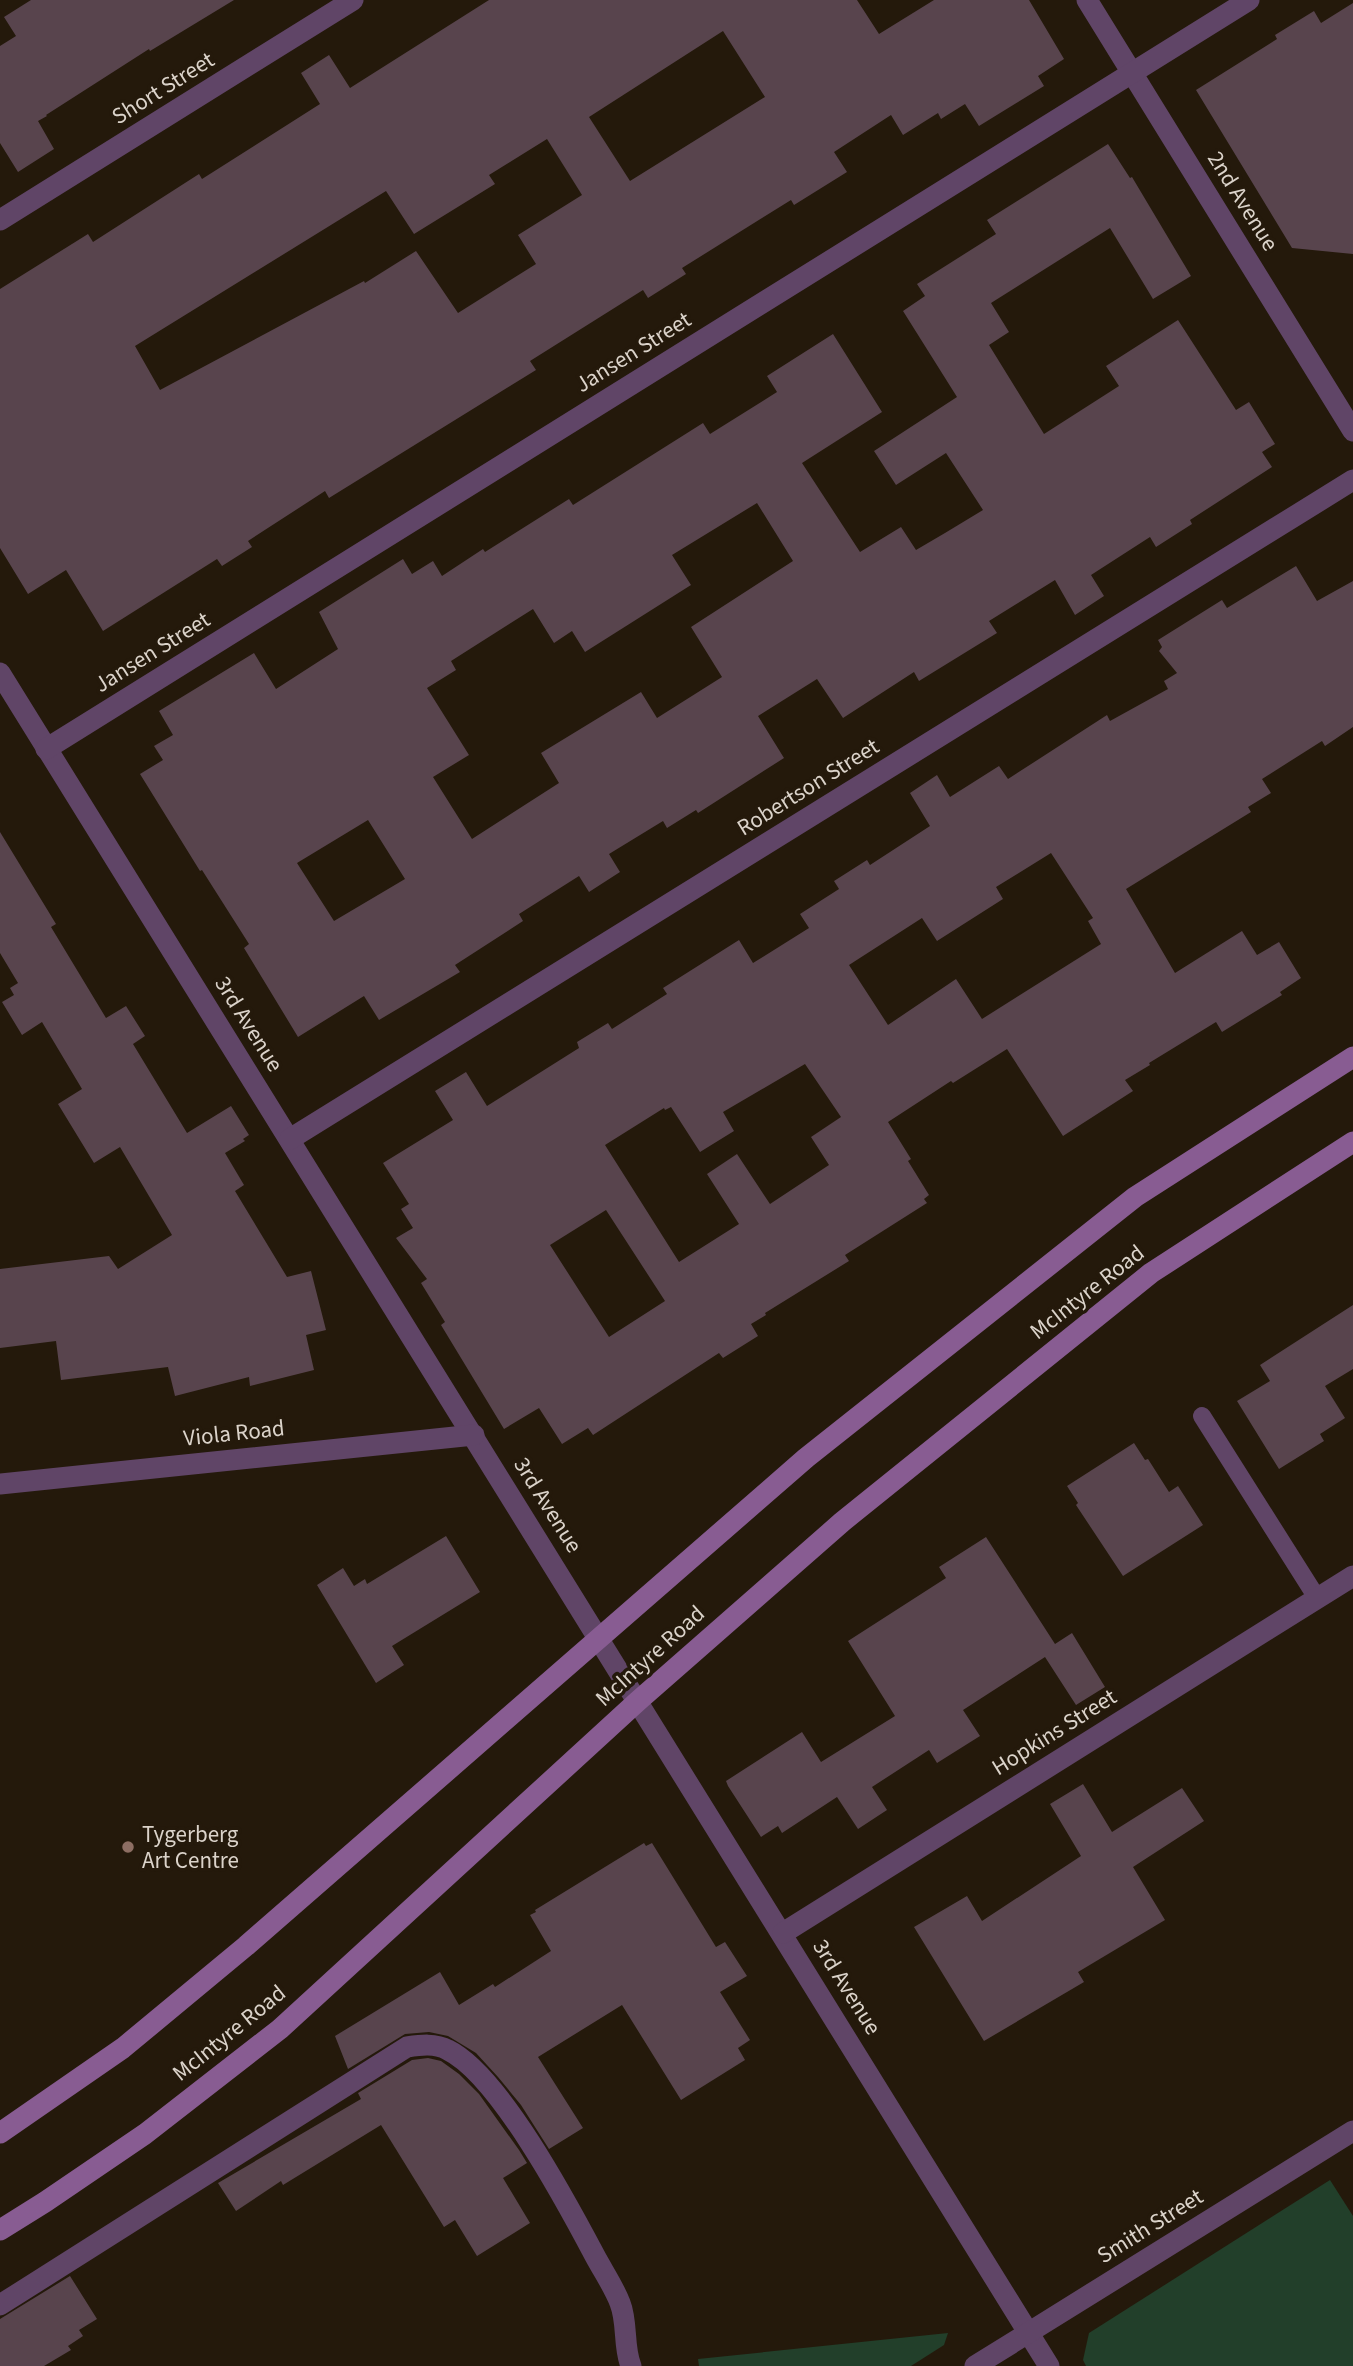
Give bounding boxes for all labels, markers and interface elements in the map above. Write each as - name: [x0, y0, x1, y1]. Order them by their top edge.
- street label: Short Street: [105, 43, 221, 133]
- street label: 2nd Avenue: [1199, 145, 1287, 257]
- street label: Jansen Street: [569, 303, 697, 401]
- street label: Jansen Street: [88, 603, 216, 701]
- street label: Robertson Street: [731, 730, 886, 844]
- street label: 3rd Avenue: [207, 970, 291, 1078]
- street label: McIntyre Road: [1023, 1237, 1151, 1347]
- street label: Viola Road: [182, 1411, 286, 1455]
- street label: 3rd Avenue: [506, 1451, 590, 1559]
- street label: McIntyre Road: [588, 1598, 712, 1714]
- street label: Hopkins Street: [985, 1680, 1123, 1784]
- place label: Tygerberg Art Centre: [142, 1818, 239, 1877]
- marker: Tygerberg Art Centre: [120, 1839, 136, 1855]
- street label: 3rd Avenue: [805, 1933, 889, 2041]
- street label: McIntyre Road: [165, 1977, 293, 2089]
- street label: Smith Street: [1091, 2180, 1210, 2272]

